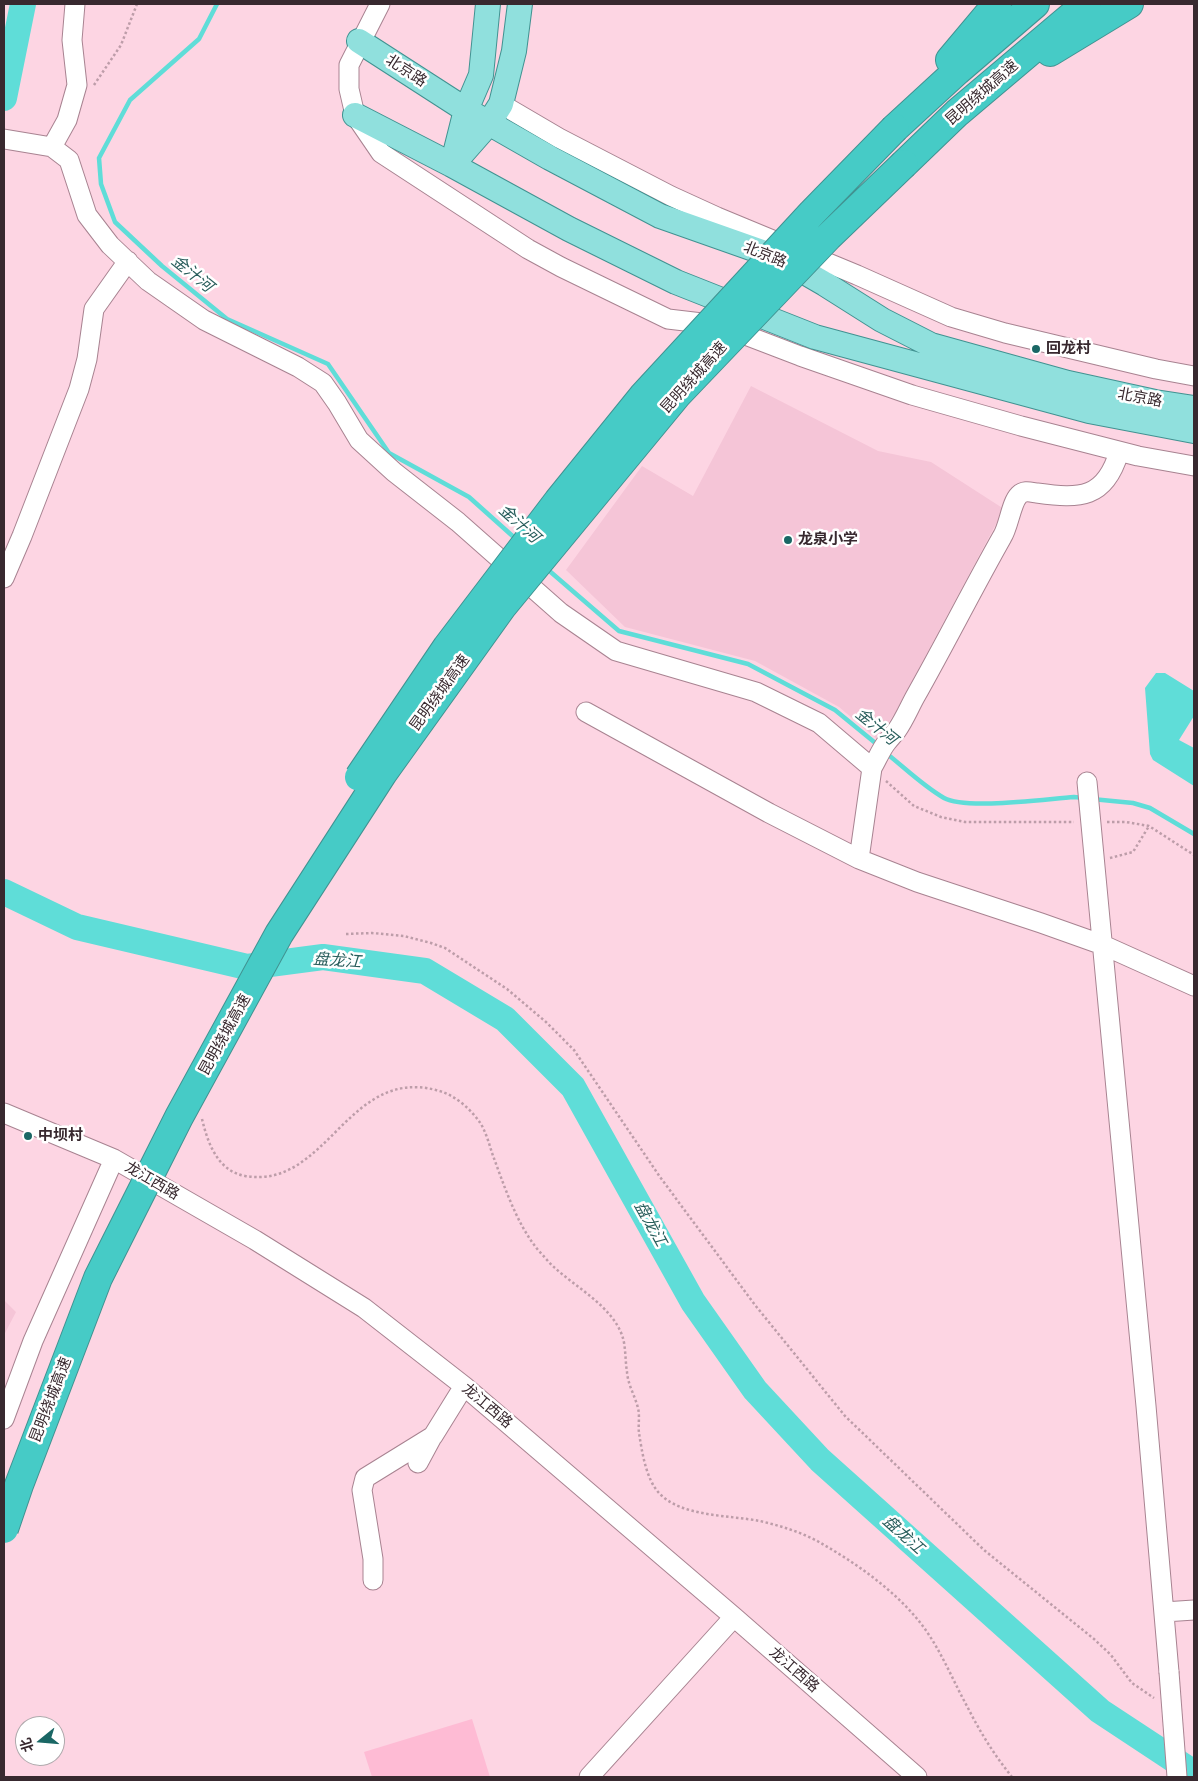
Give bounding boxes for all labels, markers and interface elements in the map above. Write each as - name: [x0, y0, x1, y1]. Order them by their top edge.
- street label: 北京路: [382, 51, 430, 91]
- street label: 昆明绕城高速: [942, 57, 1022, 129]
- street label: 北京路: [741, 238, 789, 272]
- water label: 金汁河: [167, 251, 217, 297]
- street label: 昆明绕城高速: [657, 339, 731, 417]
- place label: 回龙村: [1046, 340, 1091, 358]
- marker: 回龙村: [1030, 343, 1042, 355]
- street label: 北京路: [1116, 385, 1164, 411]
- water label: 金汁河: [495, 501, 543, 547]
- place label: 龙泉小学: [798, 531, 858, 549]
- marker: 龙泉小学: [782, 534, 794, 546]
- street label: 昆明绕城高速: [406, 651, 474, 735]
- water label: 金汁河: [851, 704, 901, 750]
- water label: 盘龙江: [312, 950, 362, 972]
- street label: 昆明绕城高速: [195, 991, 255, 1079]
- place label: 中坝村: [38, 1127, 83, 1145]
- marker: 中坝村: [22, 1130, 34, 1142]
- street label: 龙江西路: [122, 1158, 182, 1204]
- water label: 盘龙江: [630, 1198, 670, 1250]
- street label: 昆明绕城高速: [26, 1355, 76, 1445]
- street label: 龙江西路: [458, 1380, 516, 1432]
- water label: 盘龙江: [879, 1512, 927, 1558]
- street label: 龙江西路: [765, 1644, 823, 1696]
- north arrow: [15, 1716, 65, 1766]
- text: 北: [15, 1736, 37, 1755]

